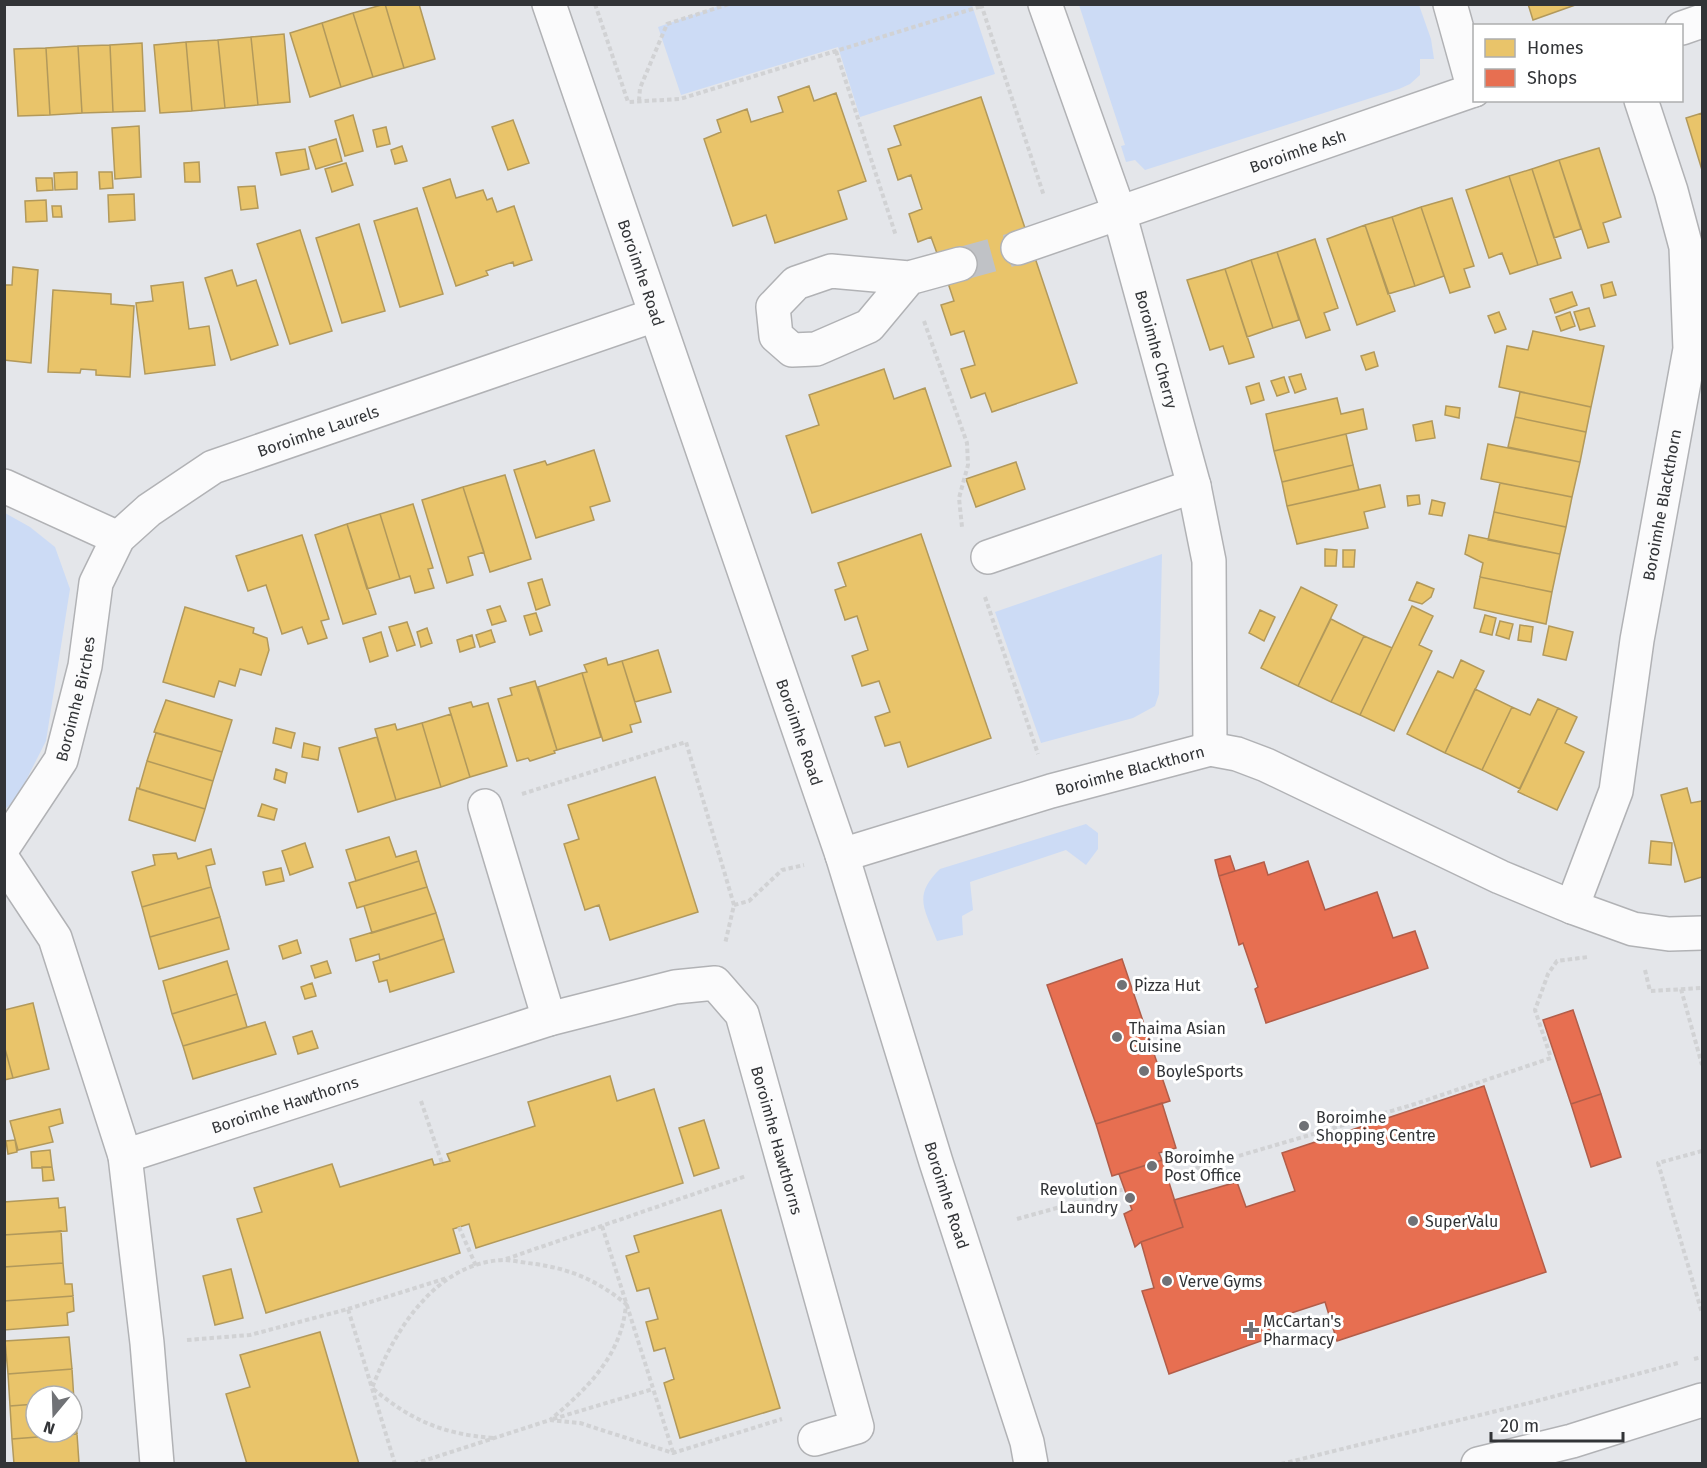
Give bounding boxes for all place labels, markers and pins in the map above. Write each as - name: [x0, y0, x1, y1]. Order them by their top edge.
- place label: Pizza Hut: [1134, 976, 1201, 995]
- marker: Pizza Hut: [1115, 978, 1129, 992]
- place label: Thaima Asian Cuisine: [1129, 1019, 1226, 1056]
- marker: Thaima Asian Cuisine: [1110, 1030, 1124, 1044]
- place label: BoyleSports: [1156, 1062, 1243, 1081]
- marker: BoyleSports: [1137, 1064, 1151, 1078]
- place label: Boroimhe Shopping Centre: [1316, 1108, 1436, 1145]
- marker: Boroimhe Shopping Centre: [1297, 1119, 1311, 1133]
- place label: Boroimhe Post Office: [1164, 1148, 1241, 1185]
- marker: Boroimhe Post Office: [1145, 1159, 1159, 1173]
- place label: Revolution Laundry: [1040, 1180, 1118, 1217]
- marker: Revolution Laundry: [1123, 1191, 1137, 1205]
- place label: SuperValu: [1425, 1212, 1498, 1231]
- marker: SuperValu: [1406, 1214, 1420, 1228]
- place label: Verve Gyms: [1179, 1272, 1262, 1291]
- marker: Verve Gyms: [1160, 1274, 1174, 1288]
- place label: McCartan's Pharmacy: [1263, 1312, 1341, 1349]
- marker: McCartan's Pharmacy: [1244, 1323, 1258, 1337]

